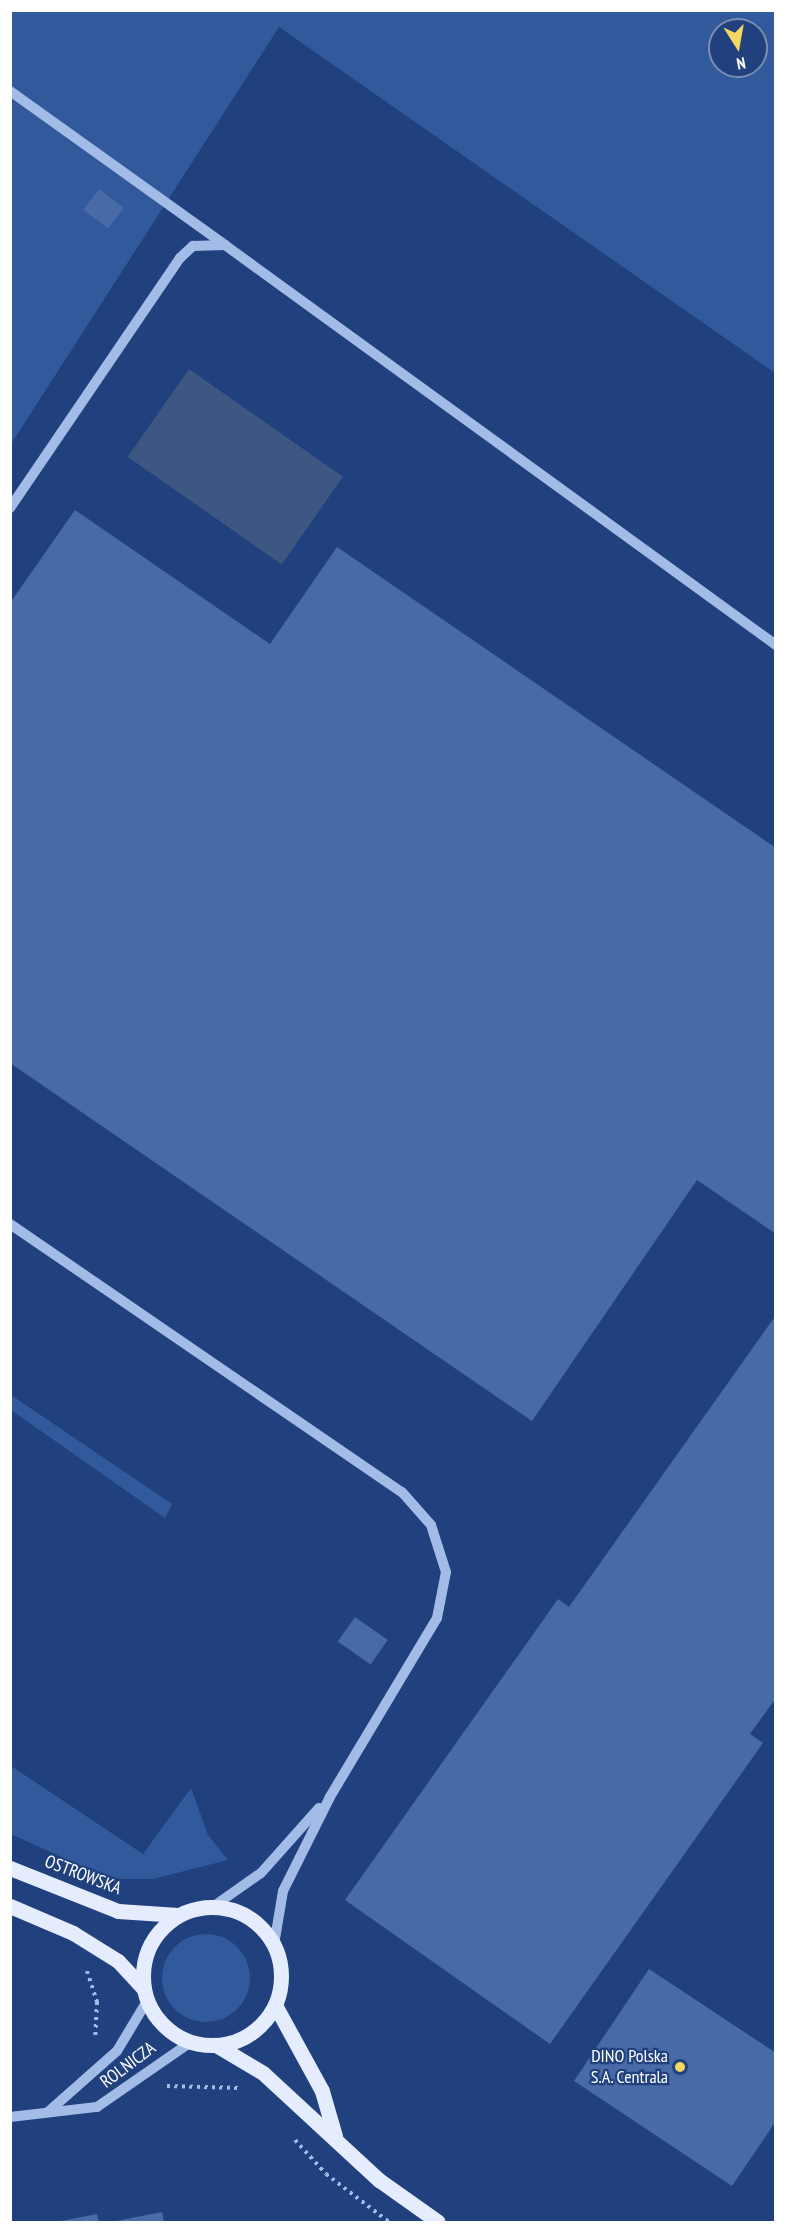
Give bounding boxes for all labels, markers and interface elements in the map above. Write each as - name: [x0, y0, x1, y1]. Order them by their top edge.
- north arrow: [708, 18, 768, 78]
- text: N: [735, 53, 747, 74]
- street label: OSTROWSKA: [42, 1851, 124, 1899]
- street label: ROLNICZA: [96, 2037, 160, 2093]
- place label: DINO Polska S.A. Centrala: [590, 2046, 668, 2088]
- marker: DINO Polska S.A. Centrala: [673, 2060, 687, 2074]

